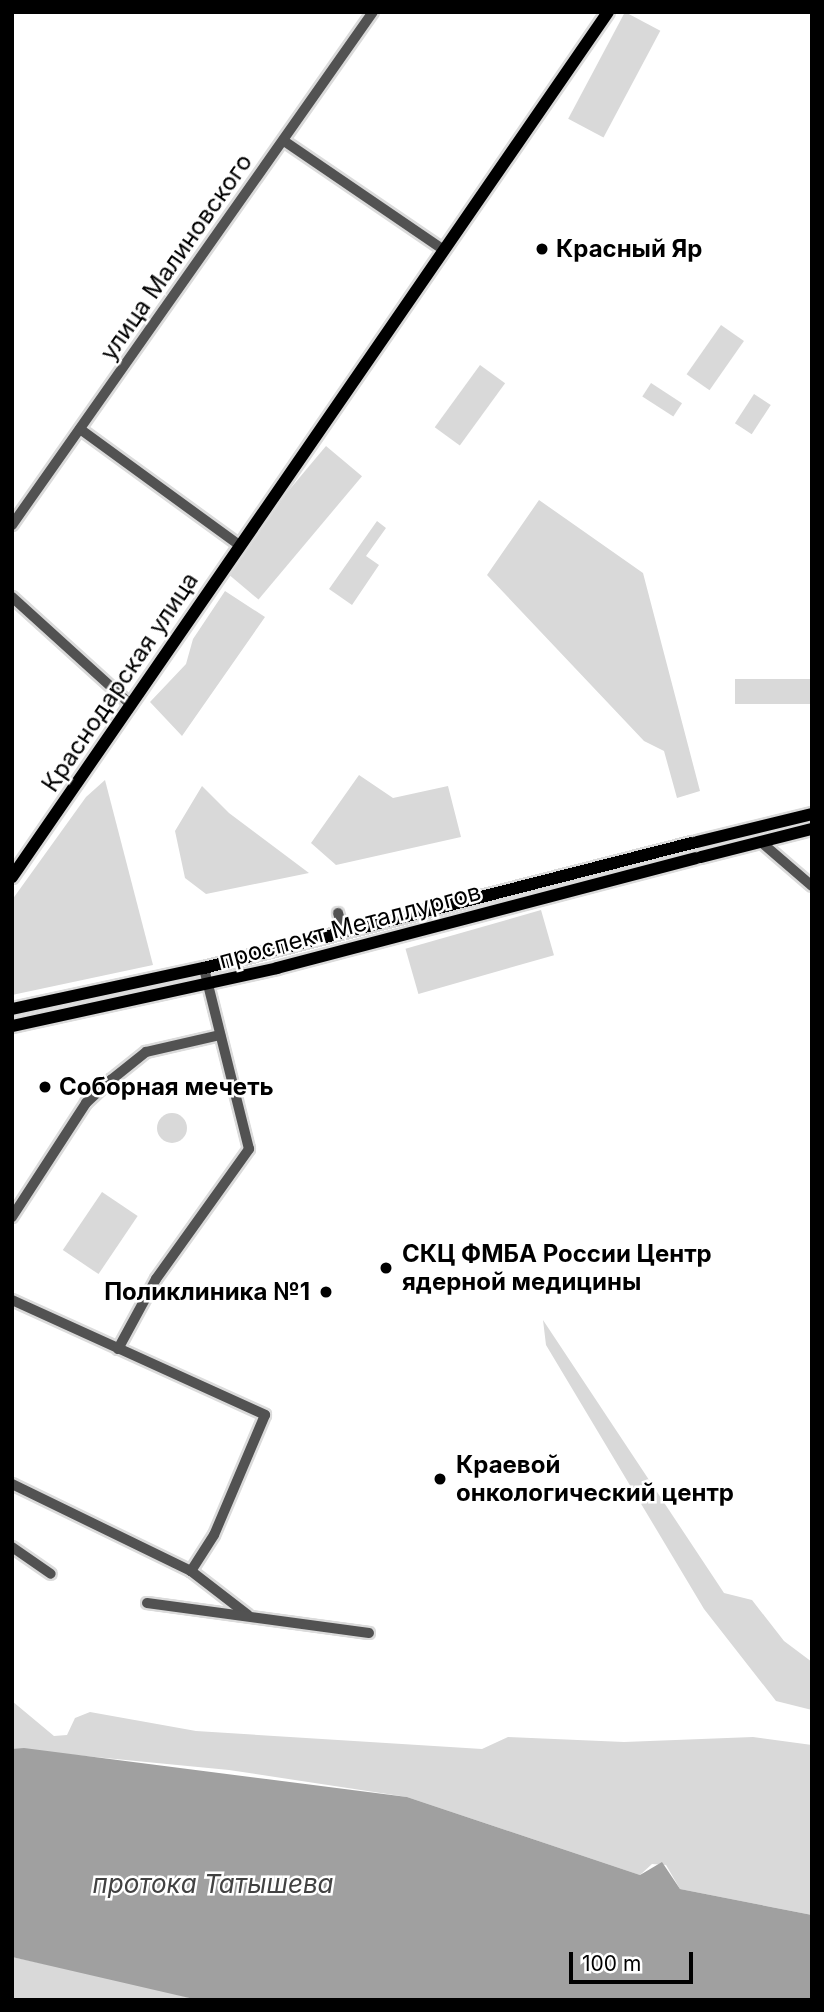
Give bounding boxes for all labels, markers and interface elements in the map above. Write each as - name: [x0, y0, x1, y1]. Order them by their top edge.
- street label: улица Малиновского: [94, 148, 258, 366]
- place label: Красный Яр: [556, 235, 702, 263]
- marker: Красный Яр: [534, 241, 550, 257]
- street label: Краснодарская улица: [36, 567, 204, 797]
- street label: проспект Металлургов: [216, 877, 484, 975]
- place label: Соборная мечеть: [59, 1073, 274, 1101]
- marker: Соборная мечеть: [37, 1079, 53, 1095]
- place label: СКЦ ФМБА России Центр ядерной медицины: [402, 1240, 712, 1296]
- marker: СКЦ ФМБА России Центр ядерной медицины: [376, 1258, 396, 1278]
- place label: Поликлиника №1: [104, 1278, 310, 1306]
- marker: Поликлиника №1: [316, 1282, 336, 1302]
- place label: Краевой онкологический центр: [456, 1451, 734, 1507]
- marker: Краевой онкологический центр: [430, 1469, 450, 1489]
- water label: протока Татышева: [92, 1868, 334, 1900]
- scale bar: [572, 1938, 696, 1982]
- text: 100 m: [582, 1951, 641, 1976]

